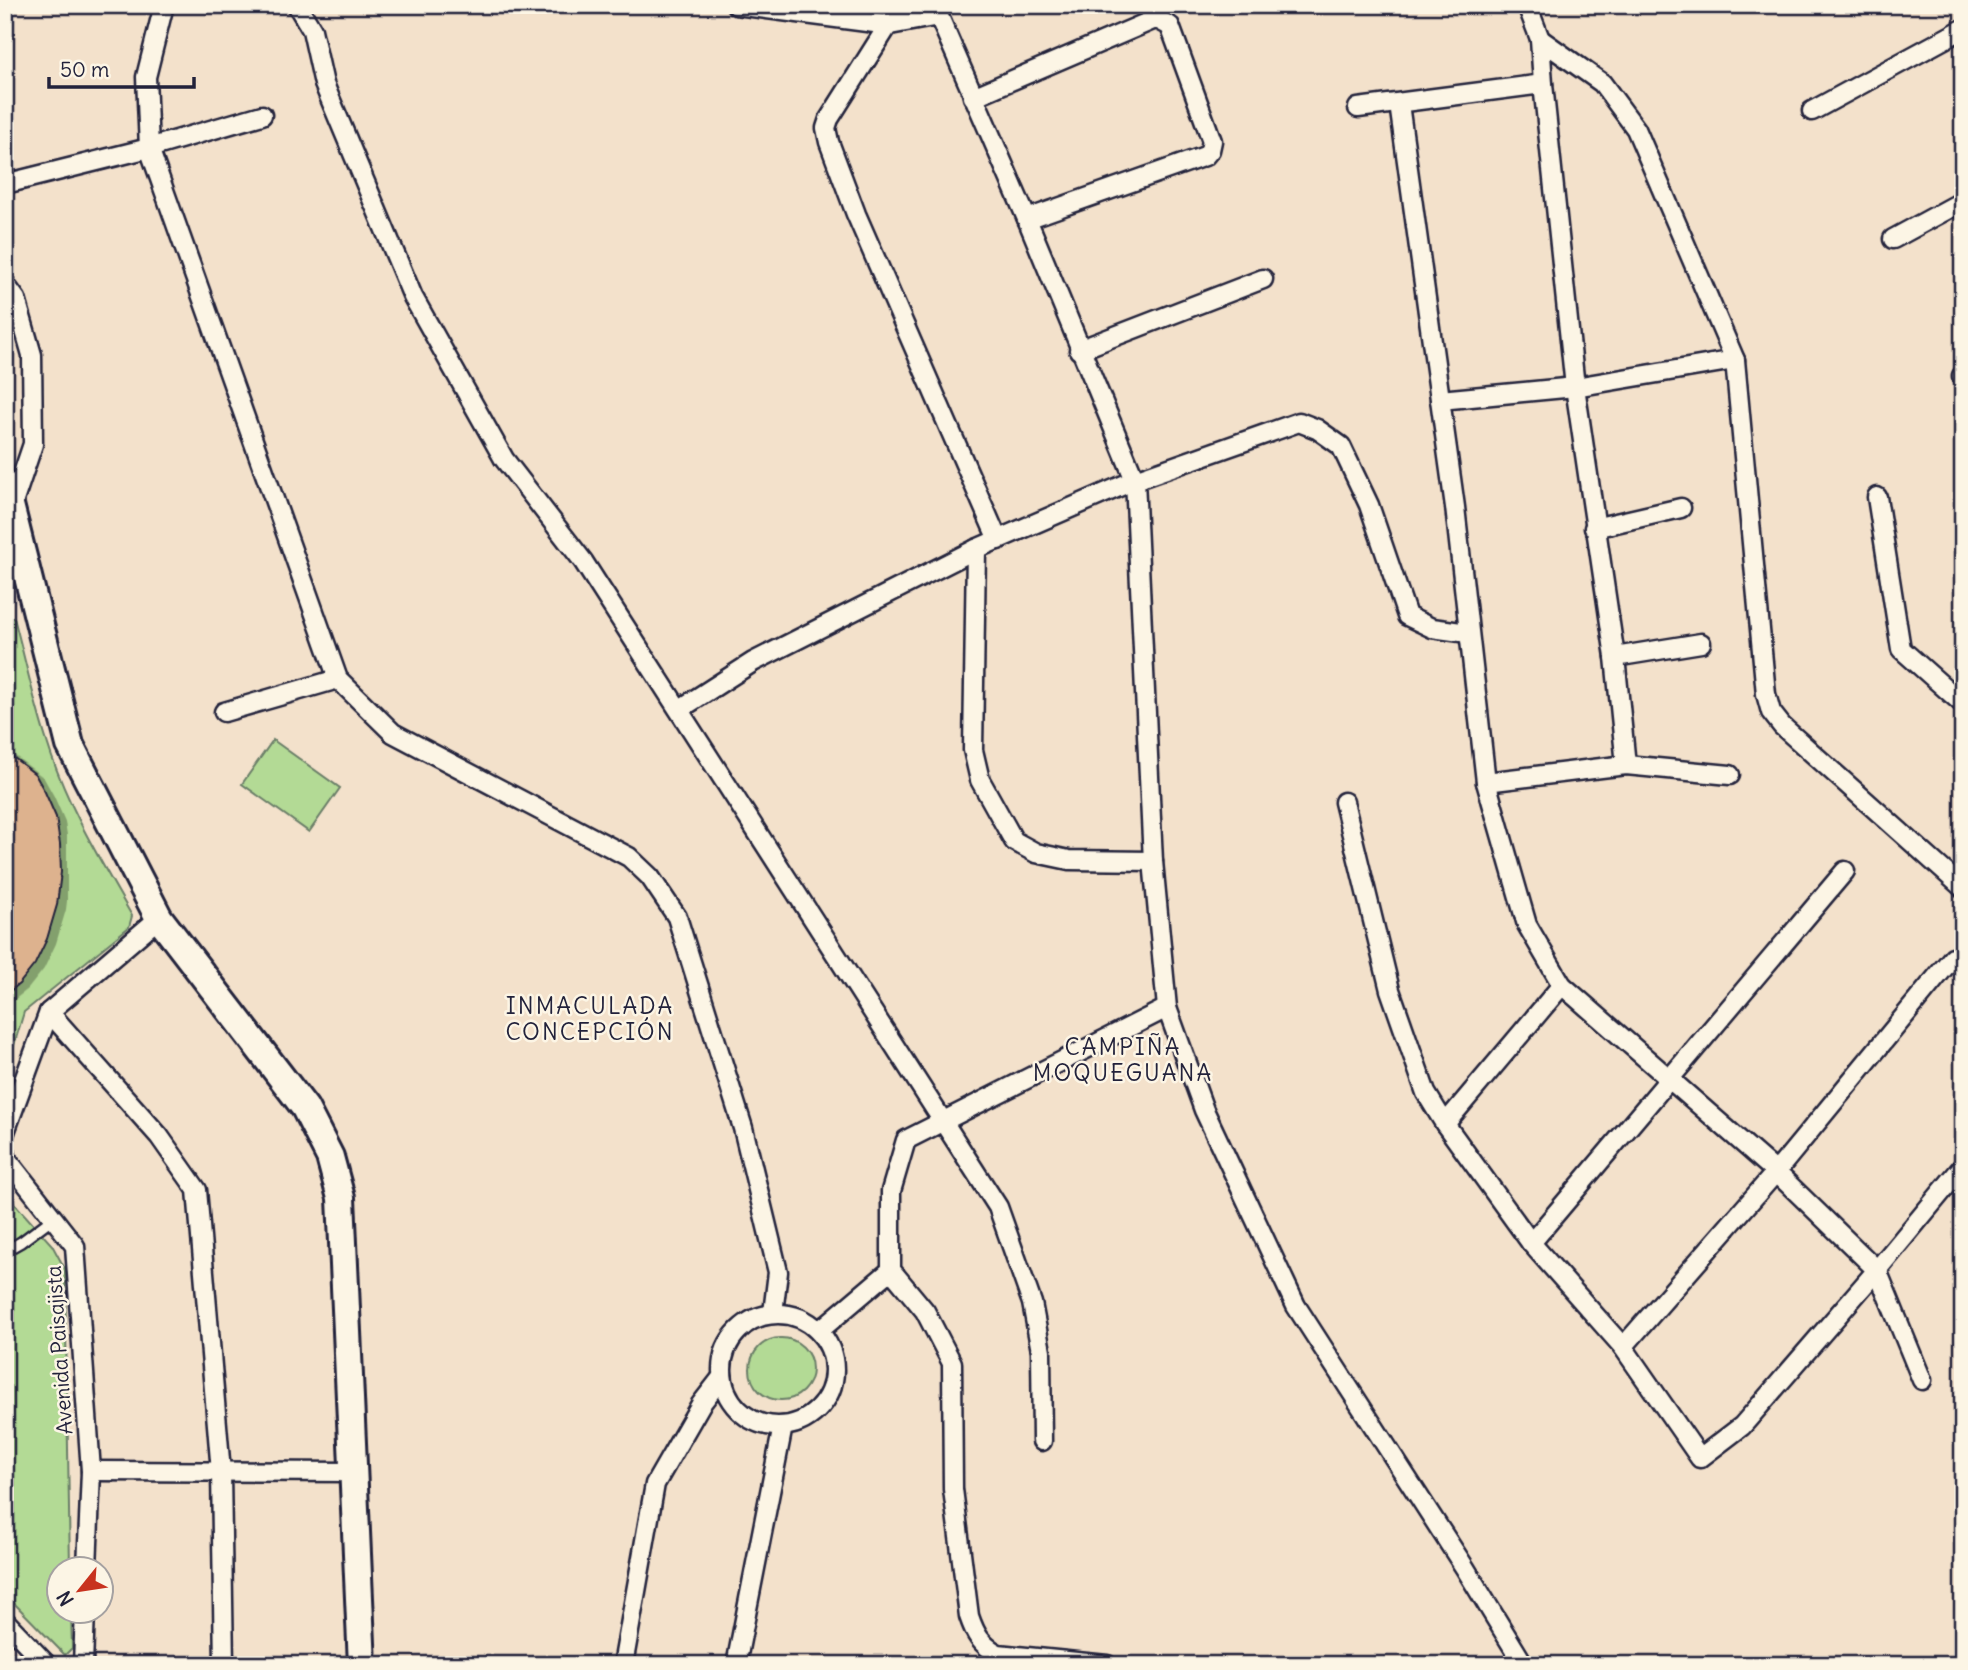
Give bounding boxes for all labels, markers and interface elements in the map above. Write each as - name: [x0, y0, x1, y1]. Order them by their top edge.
- scale bar: [49, 46, 194, 90]
- text: 50 m: [60, 56, 109, 83]
- district label: INMACULADA CONCEPCIÓN: [505, 991, 675, 1046]
- district label: CAMPIÑA MOQUEGUANA: [1033, 1032, 1213, 1087]
- street label: Avenida Paisajista: [40, 1265, 78, 1435]
- north arrow: [46, 1554, 116, 1624]
- text: N: [52, 1587, 79, 1610]

